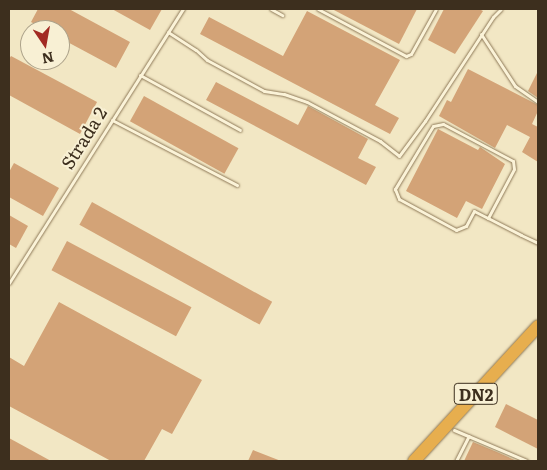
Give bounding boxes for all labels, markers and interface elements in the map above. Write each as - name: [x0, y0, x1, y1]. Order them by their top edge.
- north arrow: [20, 20, 70, 70]
- text: N: [40, 48, 56, 70]
- street label: Strada 2: [57, 103, 111, 173]
- road number: DN2: [454, 380, 498, 408]

